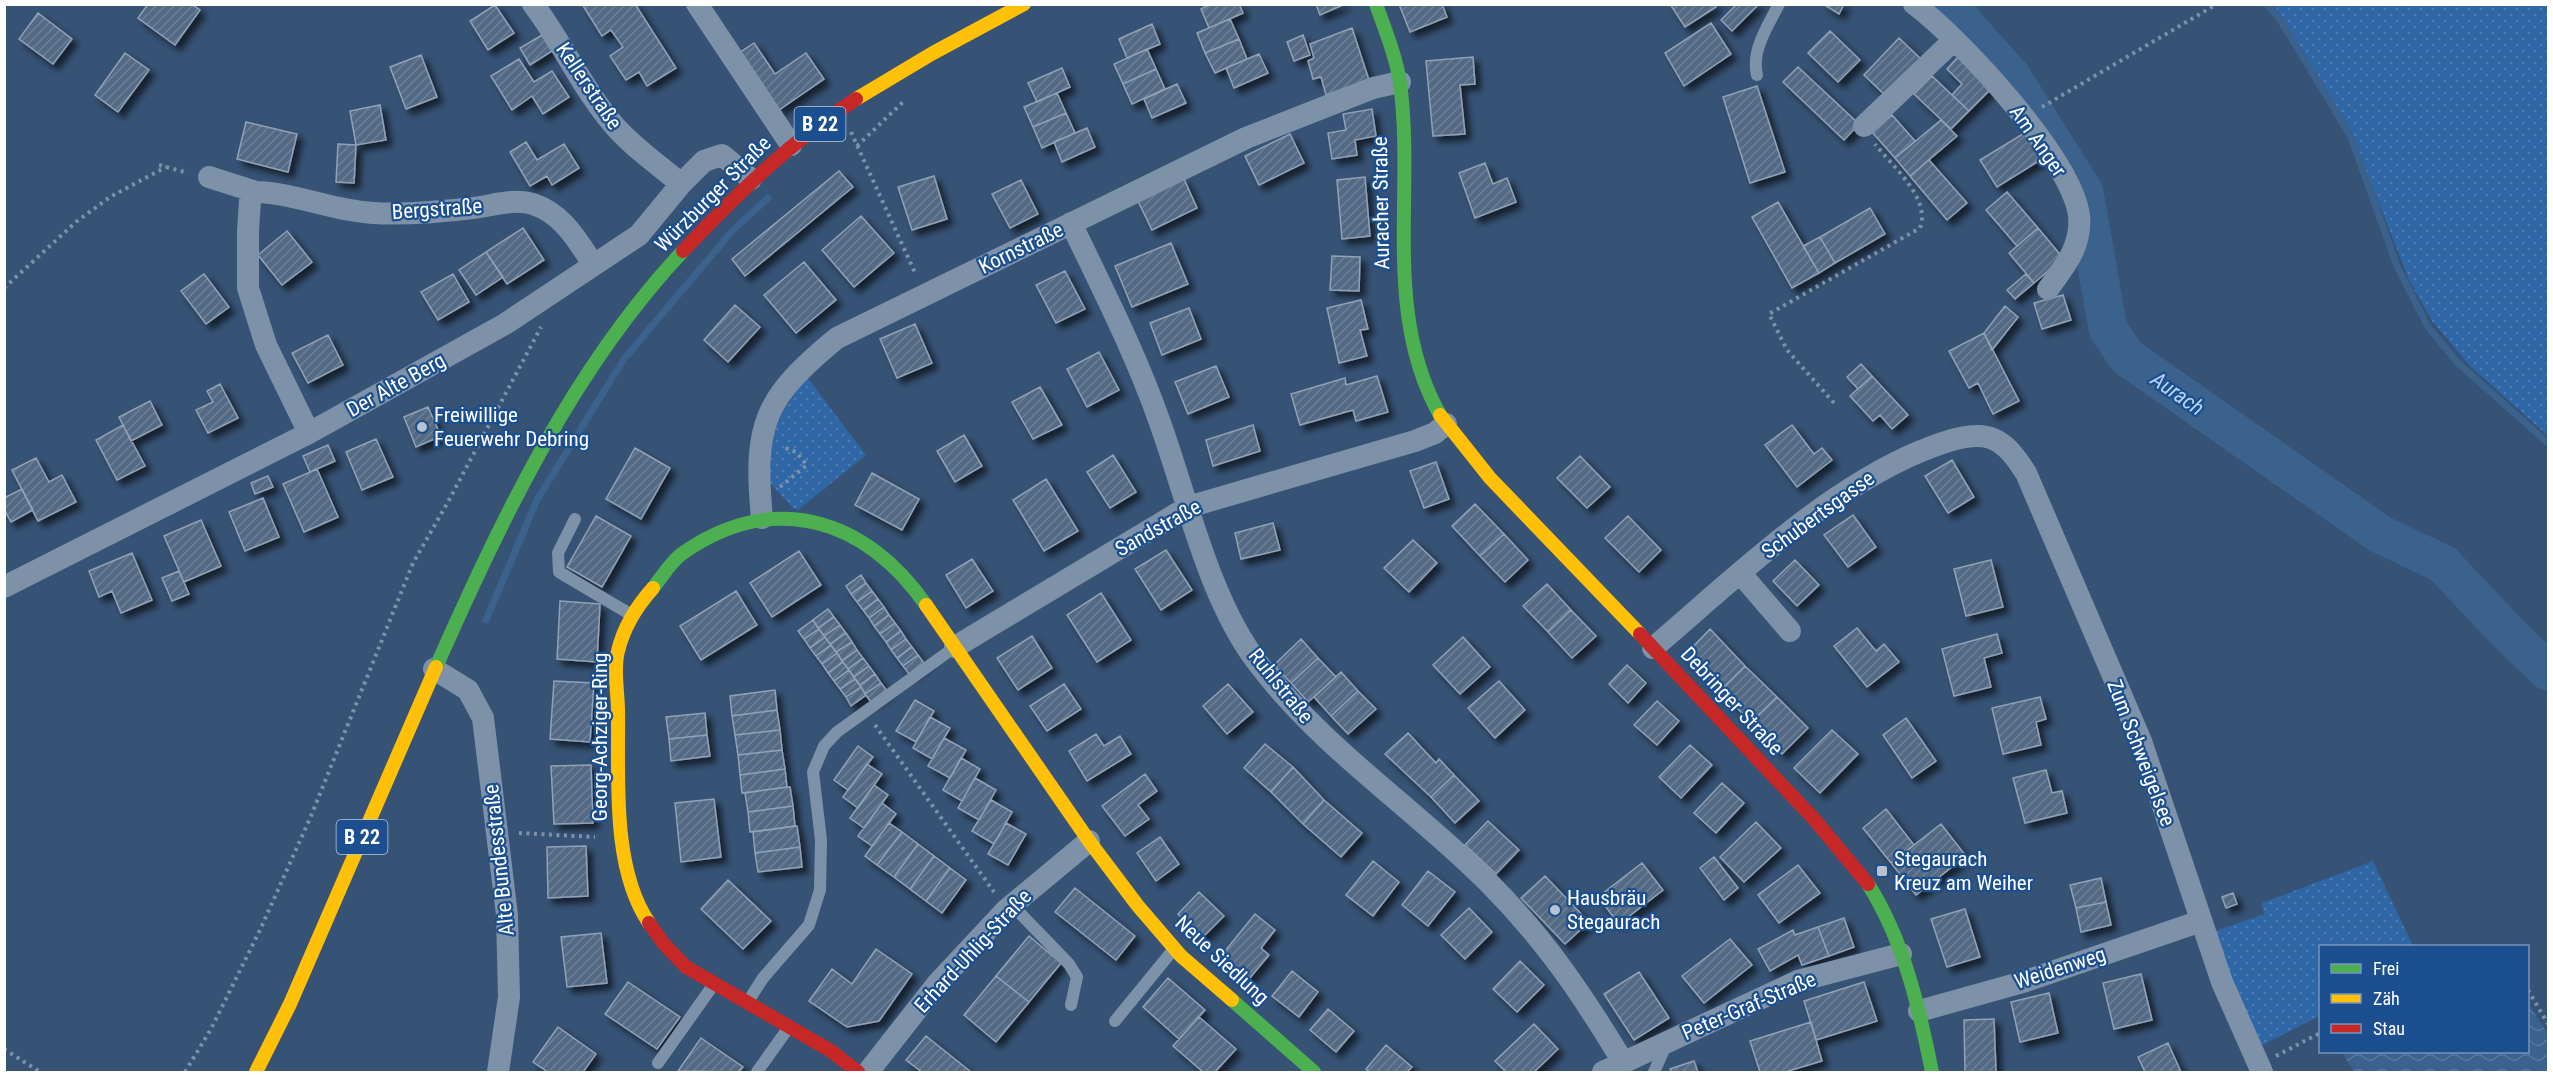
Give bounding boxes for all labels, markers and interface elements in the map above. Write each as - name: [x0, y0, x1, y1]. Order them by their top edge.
- street label: Kellerstraße: [551, 38, 627, 134]
- street label: Am Anger: [2005, 101, 2071, 181]
- road number: B 22: [794, 107, 846, 141]
- street label: Würzburger Straße: [650, 131, 776, 257]
- street label: Auracher Straße: [1368, 136, 1394, 270]
- street label: Bergstraße: [391, 194, 483, 224]
- street label: Kornstraße: [975, 217, 1067, 279]
- street label: Der Alte Berg: [343, 348, 449, 422]
- water label: Aurach: [2146, 366, 2209, 421]
- place label: Freiwillige Feuerwehr Debring: [434, 403, 589, 451]
- marker: Freiwillige Feuerwehr Debring: [415, 420, 429, 434]
- street label: Schubertsgasse: [1757, 466, 1879, 564]
- street label: Sandstraße: [1111, 495, 1205, 561]
- street label: Debringer Straße: [1676, 642, 1788, 760]
- street label: Ruhlstraße: [1244, 644, 1318, 728]
- street label: Georg-Achziger-Ring: [588, 653, 612, 821]
- street label: Zum Schweigelsee: [2102, 676, 2180, 830]
- street label: Alte Bundesstraße: [479, 783, 519, 937]
- road number: B 22: [336, 820, 388, 854]
- place label: Stegaurach Kreuz am Weiher: [1894, 847, 2033, 895]
- marker: Stegaurach Kreuz am Weiher: [1875, 864, 1889, 878]
- street label: Erhard-Uhlig-Straße: [910, 884, 1036, 1018]
- place label: Hausbräu Stegaurach: [1567, 886, 1660, 934]
- marker: Hausbräu Stegaurach: [1548, 903, 1562, 917]
- street label: Neue Siedlung: [1170, 911, 1274, 1009]
- street label: Weidenweg: [2011, 942, 2109, 994]
- legend: [2319, 945, 2529, 1053]
- text: Frei: [2373, 958, 2399, 979]
- street label: Peter-Graf-Straße: [1678, 967, 1820, 1045]
- text: Zäh: [2373, 988, 2400, 1009]
- text: Stau: [2373, 1018, 2405, 1039]

